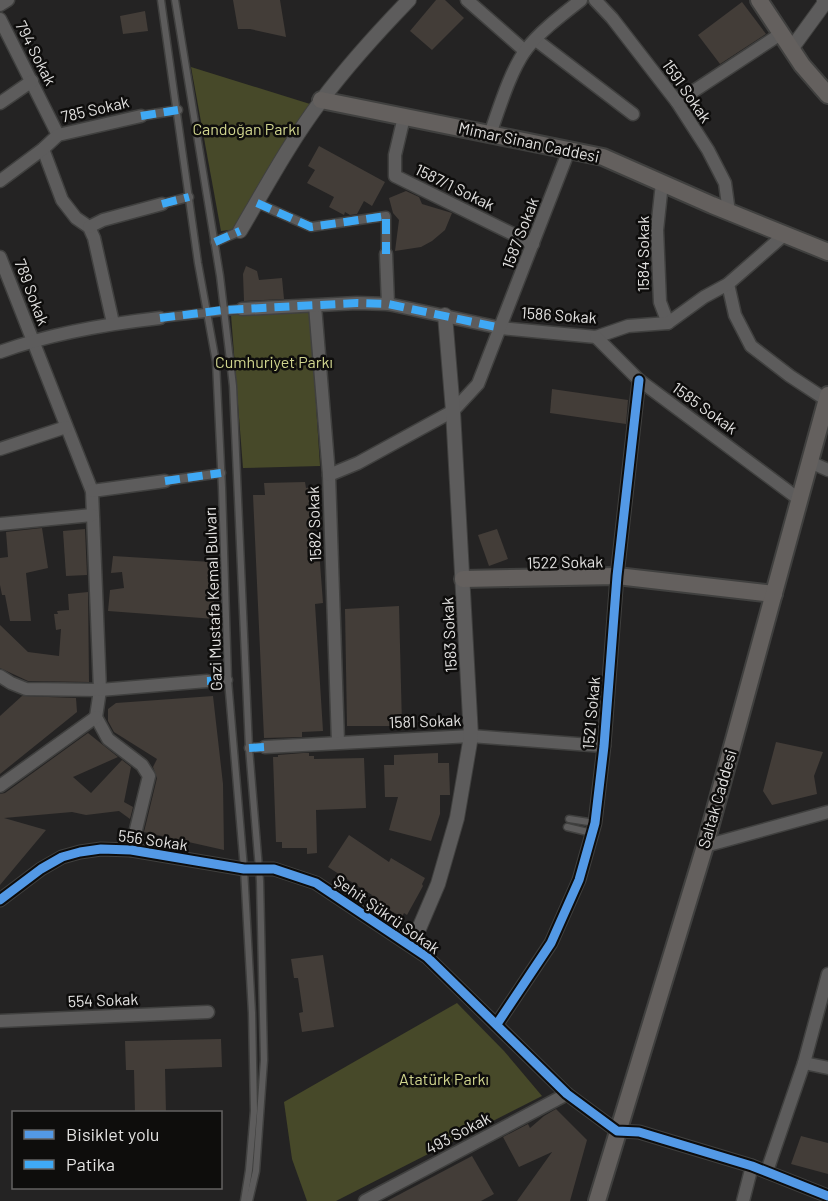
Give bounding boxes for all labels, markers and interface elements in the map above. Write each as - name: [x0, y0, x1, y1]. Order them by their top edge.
- street label: 794 Sokak: [12, 17, 61, 88]
- street label: 1591 Sokak: [659, 55, 716, 126]
- street label: 785 Sokak: [59, 91, 131, 126]
- street label: Mimar Sinan Caddesi: [457, 117, 601, 166]
- park label: Candoğan Parkı: [192, 119, 300, 138]
- street label: 1587/1 Sokak: [412, 159, 498, 214]
- street label: 1587 Sokak: [497, 194, 542, 271]
- street label: 1584 Sokak: [633, 216, 652, 292]
- street label: 789 Sokak: [11, 256, 54, 328]
- street label: 1586 Sokak: [521, 302, 597, 327]
- park label: Cumhuriyet Parkı: [215, 352, 333, 371]
- street label: 1585 Sokak: [669, 378, 742, 438]
- street label: 1582 Sokak: [303, 486, 324, 562]
- street label: Gazi Mustafa Kemal Bulvarı: [200, 507, 225, 691]
- street label: 1522 Sokak: [527, 551, 603, 572]
- street label: 1583 Sokak: [437, 597, 460, 673]
- street label: 1521 Sokak: [578, 676, 603, 750]
- street label: 1581 Sokak: [388, 710, 462, 731]
- street label: Saltak Caddesi: [693, 747, 740, 850]
- street label: 556 Sokak: [117, 825, 189, 854]
- street label: Şehit Şükrü Sokak: [330, 870, 444, 957]
- street label: 554 Sokak: [67, 989, 139, 1010]
- park label: Atatürk Parkı: [399, 1069, 489, 1088]
- street label: 493 Sokak: [422, 1108, 493, 1158]
- legend: [12, 1111, 222, 1189]
- text: Bisiklet yolu: [66, 1123, 160, 1145]
- text: Patika: [66, 1153, 115, 1175]

